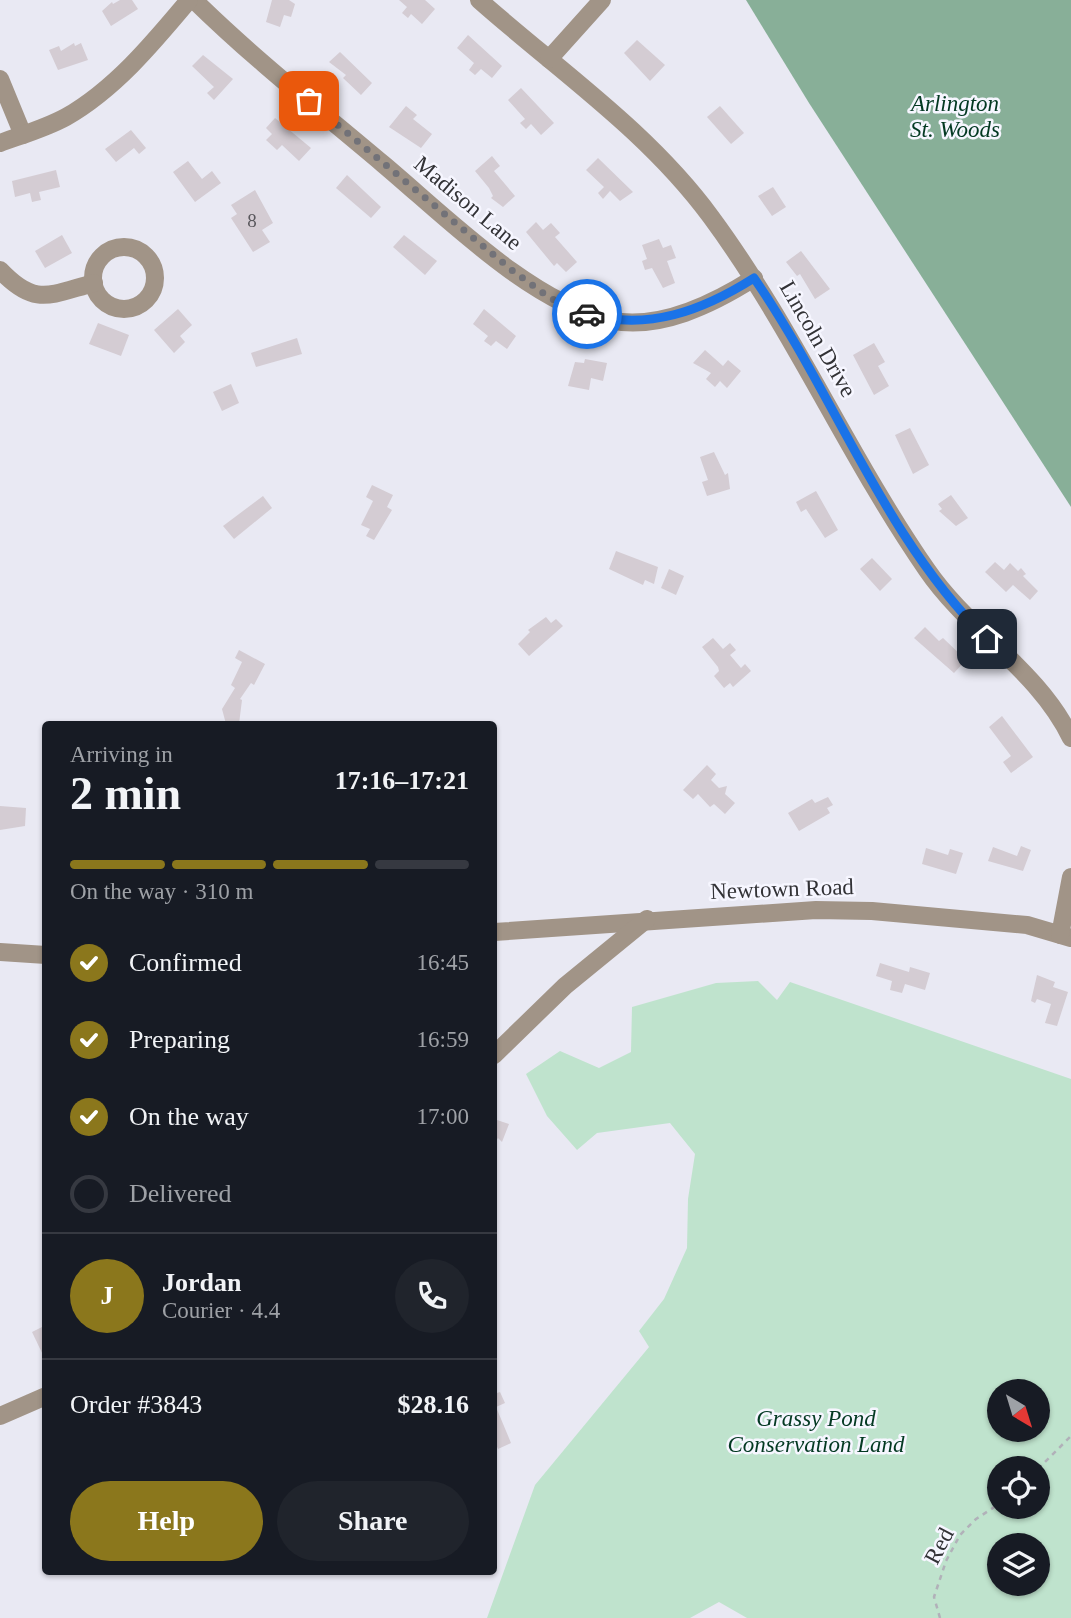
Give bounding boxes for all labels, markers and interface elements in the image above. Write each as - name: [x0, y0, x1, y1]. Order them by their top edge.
- pin: [279, 71, 339, 131]
- icon: bag: [290, 82, 328, 120]
- park label: Arlington St. Woods: [909, 91, 1000, 142]
- street label: Madison Lane: [409, 151, 527, 255]
- house number: 8: [247, 210, 257, 231]
- street label: Lincoln Drive: [775, 277, 861, 401]
- courier: [552, 279, 622, 349]
- icon: car: [568, 295, 606, 333]
- pin: [957, 609, 1017, 669]
- icon: home: [968, 620, 1006, 658]
- text: Arriving in: [70, 742, 173, 767]
- text: 17:16–17:21: [335, 766, 469, 795]
- text: 2 min: [70, 768, 181, 819]
- street label: Newtown Road: [710, 874, 855, 904]
- text: On the way · 310 m: [70, 879, 253, 904]
- icon: check: [70, 944, 108, 982]
- text: Confirmed: [129, 948, 242, 977]
- text: 16:45: [417, 950, 469, 975]
- icon: check: [70, 1021, 108, 1059]
- text: Preparing: [129, 1025, 230, 1054]
- text: 16:59: [417, 1027, 469, 1052]
- icon: check: [70, 1098, 108, 1136]
- text: On the way: [129, 1102, 249, 1131]
- text: 17:00: [417, 1104, 469, 1129]
- text: Delivered: [129, 1179, 232, 1208]
- button: phone: [395, 1259, 469, 1333]
- text: Jordan: [162, 1268, 241, 1297]
- text: J: [101, 1281, 114, 1310]
- text: Courier · 4.4: [162, 1298, 280, 1323]
- north arrow: [987, 1379, 1050, 1442]
- map controls: [987, 1379, 1050, 1596]
- text: Order #3843: [70, 1390, 202, 1419]
- text: $28.16: [398, 1390, 469, 1419]
- park label: Grassy Pond Conservation Land: [728, 1406, 905, 1457]
- button: locate: [987, 1456, 1050, 1519]
- button: Help: [70, 1481, 263, 1561]
- button: Share: [277, 1481, 469, 1561]
- street label: Red: [919, 1523, 959, 1568]
- button: layers: [987, 1533, 1050, 1596]

